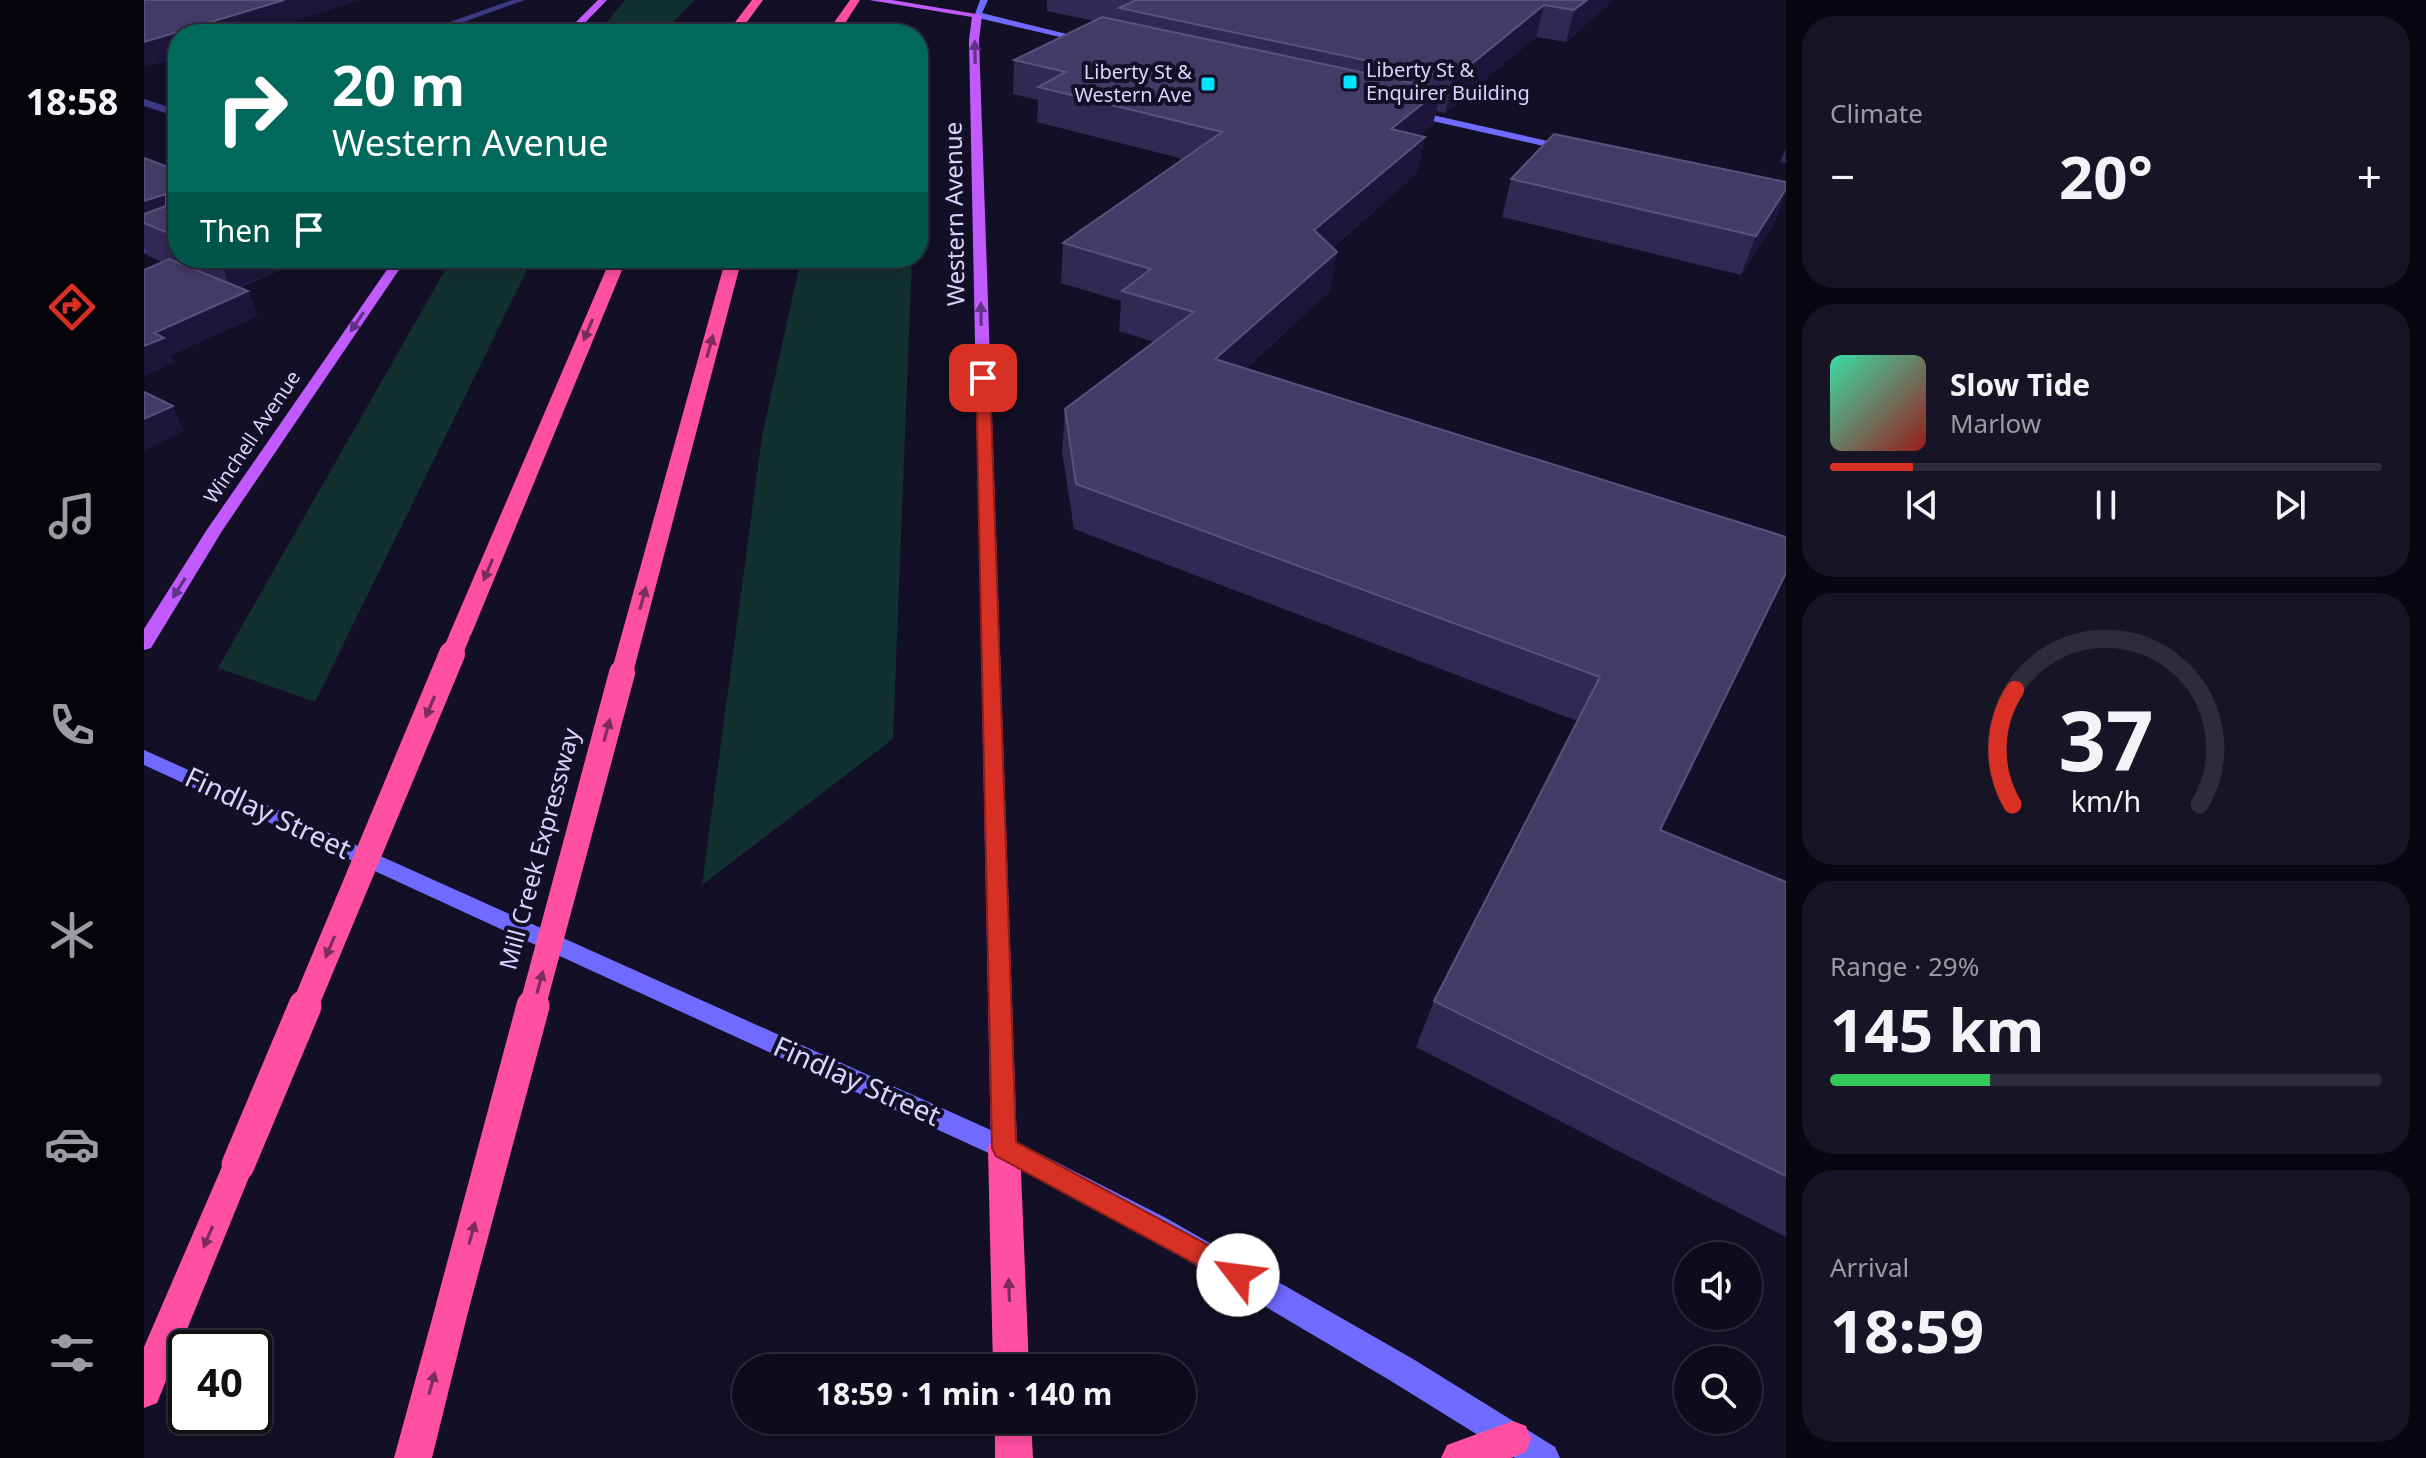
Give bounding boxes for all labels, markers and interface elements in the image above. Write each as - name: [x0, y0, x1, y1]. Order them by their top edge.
- one-way arrow: [969, 39, 981, 64]
- text: 20 m: [332, 46, 465, 122]
- icon: right: [200, 56, 304, 160]
- place label: Liberty St & Enquirer Building: [1366, 56, 1530, 106]
- place label: Liberty St & Western Ave: [1074, 58, 1192, 108]
- marker: Liberty St & Enquirer Building: [1341, 73, 1359, 91]
- marker: Liberty St & Western Ave: [1199, 75, 1217, 93]
- text: 18:58: [26, 77, 118, 126]
- text: Climate: [1830, 95, 1923, 131]
- text: Western Avenue: [332, 118, 608, 167]
- street label: Western Avenue: [935, 122, 972, 306]
- text: 20°: [2059, 135, 2153, 217]
- text: −: [1830, 146, 1855, 206]
- text: +: [2357, 146, 2382, 206]
- icon: arrive: [287, 208, 331, 252]
- text: Then: [200, 210, 271, 251]
- icon: directions: [44, 279, 100, 335]
- one-way arrow: [975, 301, 988, 326]
- one-way arrow: [350, 312, 365, 333]
- one-way arrow: [582, 318, 595, 342]
- one-way arrow: [704, 334, 717, 358]
- pin: [949, 344, 1017, 412]
- icon: arrive: [961, 356, 1005, 400]
- text: Slow Tide: [1950, 364, 2090, 405]
- street label: Winchell Avenue: [197, 365, 306, 509]
- text: Marlow: [1950, 405, 2041, 441]
- icon: previous: [1900, 483, 1944, 527]
- icon: pause: [2084, 483, 2128, 527]
- icon: next: [2268, 483, 2312, 527]
- icon: music: [44, 488, 100, 544]
- one-way arrow: [481, 558, 494, 581]
- one-way arrow: [172, 577, 186, 599]
- one-way arrow: [637, 585, 649, 610]
- text: 37: [2058, 682, 2154, 795]
- one-way arrow: [423, 695, 436, 719]
- icon: phone: [44, 697, 100, 753]
- one-way arrow: [601, 718, 614, 742]
- street label: Mill Creek Expressway: [490, 724, 587, 973]
- street label: Findlay Street: [179, 757, 358, 867]
- text: km/h: [2071, 781, 2141, 820]
- icon: climate: [44, 907, 100, 963]
- one-way arrow: [323, 935, 336, 959]
- text: Range · 29%: [1830, 948, 1979, 984]
- one-way arrow: [534, 969, 546, 994]
- text: 145 km: [1830, 988, 2044, 1070]
- street label: Findlay Street: [768, 1026, 947, 1134]
- icon: car: [44, 1116, 100, 1172]
- one-way arrow: [467, 1220, 479, 1245]
- one-way arrow: [202, 1225, 215, 1249]
- position arrow: [1196, 1233, 1280, 1317]
- map controls: [1674, 1242, 1762, 1434]
- button: sound: [1674, 1242, 1762, 1330]
- text: Arrival: [1830, 1249, 1909, 1285]
- one-way arrow: [1002, 1277, 1015, 1302]
- text: 18:59: [1830, 1289, 1984, 1371]
- icon: filters: [44, 1325, 100, 1381]
- speed limit sign: 40: [168, 1330, 272, 1434]
- button: search: [1674, 1346, 1762, 1434]
- one-way arrow: [427, 1370, 439, 1395]
- text: 18:59 · 1 min · 140 m: [816, 1373, 1112, 1414]

